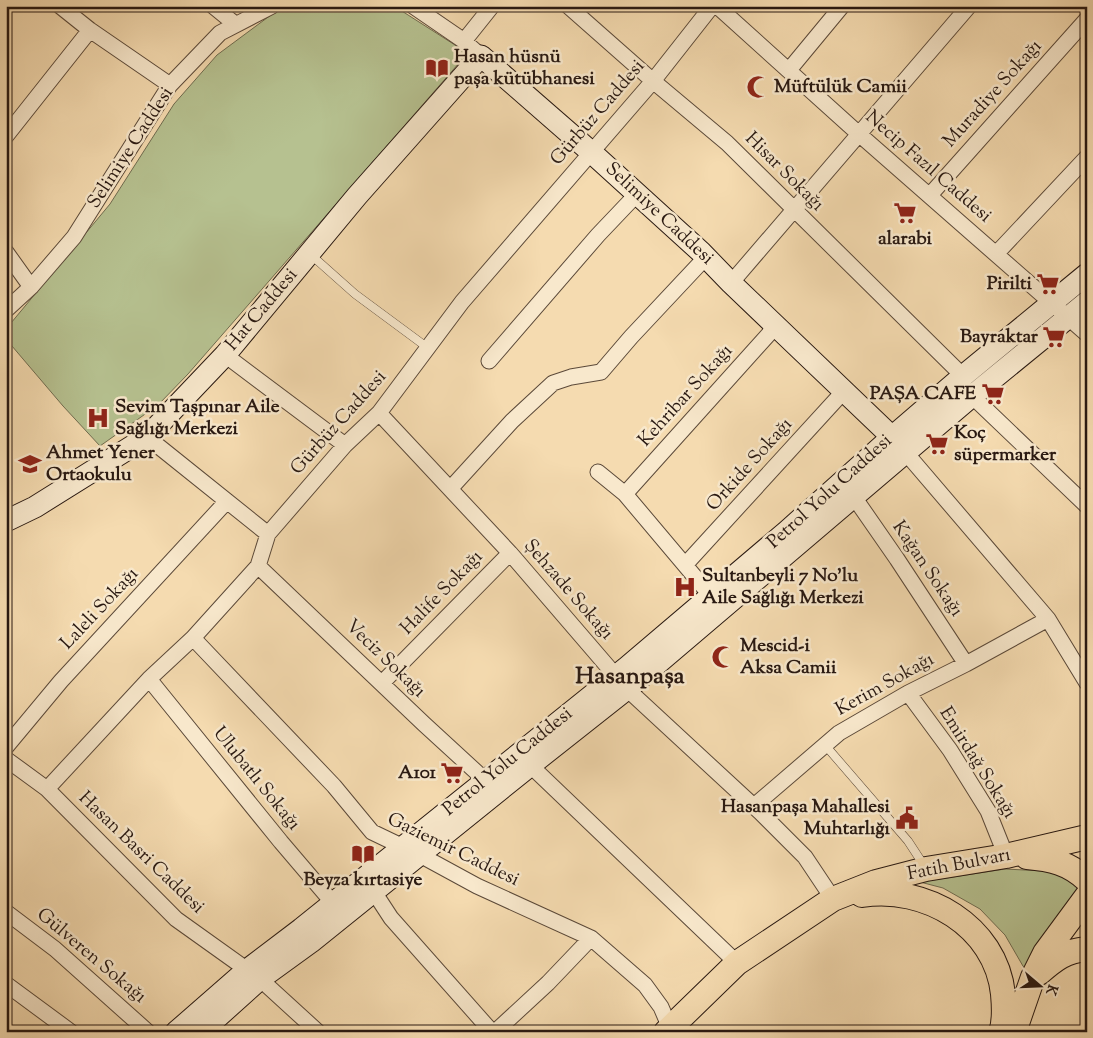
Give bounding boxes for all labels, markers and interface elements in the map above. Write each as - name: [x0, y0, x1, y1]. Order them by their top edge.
- street label: Muradiye Sokağı: [937, 34, 1049, 154]
- place label: Hasan hüsnü paşa kütübhanesi: [454, 44, 595, 93]
- street label: Gürbüz Caddesi: [544, 54, 652, 172]
- library icon: Hasan hüsnü paşa kütübhanesi: [424, 55, 450, 81]
- mosque icon: Müftülük Camii: [745, 74, 771, 100]
- place label: Müftülük Camii: [774, 74, 907, 101]
- street label: Selimiye Caddesi: [82, 82, 180, 214]
- street label: Necip Fazıl Caddesi: [859, 104, 997, 230]
- street label: Hisar Sokağı: [738, 126, 830, 218]
- street label: Selimiye Caddesi: [599, 156, 719, 272]
- supermarket icon: alarabi: [892, 200, 918, 226]
- place label: alarabi: [878, 226, 933, 253]
- street label: Hat Caddesi: [219, 263, 305, 357]
- place label: Pirilti: [987, 271, 1033, 298]
- supermarket icon: Pirilti: [1035, 271, 1061, 297]
- place label: Bayraktar: [960, 324, 1039, 351]
- supermarket icon: Bayraktar: [1041, 324, 1067, 350]
- street label: Kehribar Sokağı: [632, 339, 740, 453]
- street label: Gürbüz Caddesi: [285, 365, 393, 481]
- place label: PAŞA CAFE: [870, 381, 977, 408]
- supermarket icon: PAŞA CAFE: [980, 381, 1006, 407]
- place label: Sevim Taşpınar Aile Sağlığı Merkezi: [115, 394, 280, 443]
- hospital icon: Sevim Taşpınar Aile Sağlığı Merkezi: [85, 405, 111, 431]
- street label: Orkide Sokağı: [701, 412, 799, 518]
- place label: Koç süpermarker: [954, 420, 1057, 469]
- street label: Petrol Yolu Caddesi: [761, 428, 899, 556]
- supermarket icon: Koç süpermarker: [924, 431, 950, 457]
- place label: Ahmet Yener Ortaokulu: [46, 440, 156, 489]
- school or university icon: Ahmet Yener Ortaokulu: [17, 451, 43, 477]
- street label: Kağan Sokağı: [885, 516, 969, 622]
- street label: Şehzade Sokağı: [517, 534, 619, 646]
- street label: Halife Sokağı: [395, 545, 489, 641]
- street label: Laleli Sokağı: [55, 562, 145, 656]
- place label: Sultanbeyli 7 No'lu Aile Sağlığı Merkezi: [702, 563, 864, 612]
- hospital icon: Sultanbeyli 7 No'lu Aile Sağlığı Merkezi: [672, 574, 698, 600]
- street label: Veciz Sokağı: [339, 614, 431, 704]
- place label: Mescid-i Aksa Camii: [740, 633, 837, 682]
- mosque icon: Mescid-i Aksa Camii: [710, 644, 736, 670]
- street label: Kerim Sokağı: [831, 647, 939, 723]
- district label: Hasanpaşa: [575, 660, 686, 694]
- street label: Petrol Yolu Caddesi: [437, 701, 579, 823]
- street label: Emirdağ Sokağı: [932, 702, 1022, 824]
- street label: Ulubatlı Sokağı: [206, 721, 306, 837]
- place label: A101: [398, 760, 437, 787]
- supermarket icon: A101: [439, 760, 465, 786]
- street label: Hasan Basri Caddesi: [72, 785, 210, 921]
- place label: Hasanpaşa Mahallesi Muhtarlığı: [721, 794, 891, 843]
- public building icon: Hasanpaşa Mahallesi Muhtarlığı: [894, 805, 920, 831]
- street label: Gaziemir Caddesi: [382, 806, 524, 894]
- library icon: Beyza kırtasiye: [350, 841, 376, 867]
- street label: Fatih Bulvarı: [905, 842, 1013, 888]
- place label: Beyza kırtasiye: [304, 867, 423, 894]
- street label: Gülveren Sokağı: [30, 902, 152, 1010]
- north arrow: [1016, 960, 1066, 1010]
- text: K: [1039, 982, 1062, 998]

